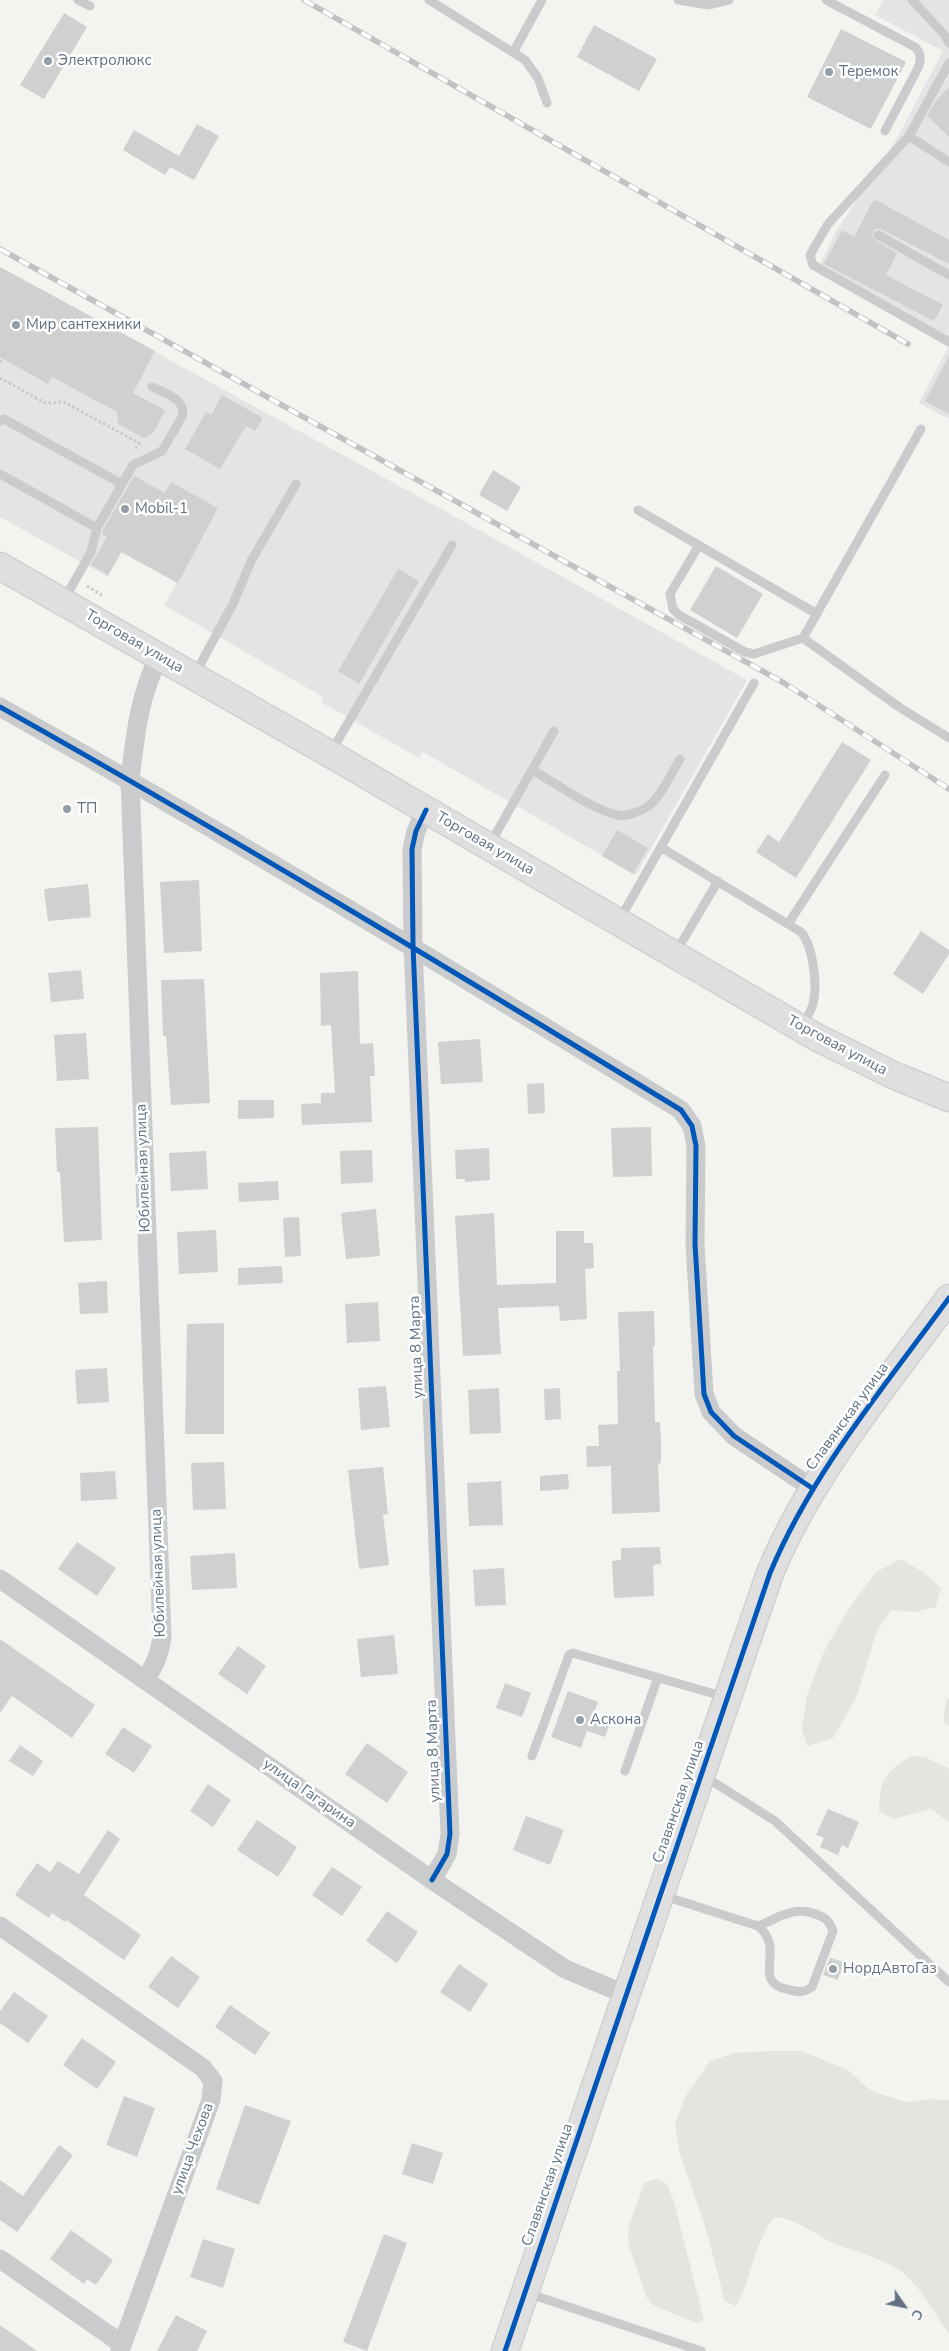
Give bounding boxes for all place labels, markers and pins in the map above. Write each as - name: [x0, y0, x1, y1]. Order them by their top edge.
- place label: Электролюкс: [58, 52, 152, 70]
- marker: Электролюкс: [42, 55, 54, 67]
- place label: Теремок: [839, 63, 898, 81]
- marker: Теремок: [823, 66, 835, 78]
- place label: Мир сантехники: [26, 316, 141, 334]
- marker: Мир сантехники: [10, 319, 22, 331]
- place label: Mobil-1: [135, 500, 188, 518]
- marker: Mobil-1: [119, 503, 131, 515]
- place label: ТП: [77, 800, 97, 818]
- marker: ТП: [61, 803, 73, 815]
- place label: Аскона: [590, 1711, 641, 1729]
- marker: Аскона: [574, 1714, 586, 1726]
- place label: НордАвтоГаз: [843, 1960, 937, 1978]
- marker: НордАвтоГаз: [827, 1963, 839, 1975]

